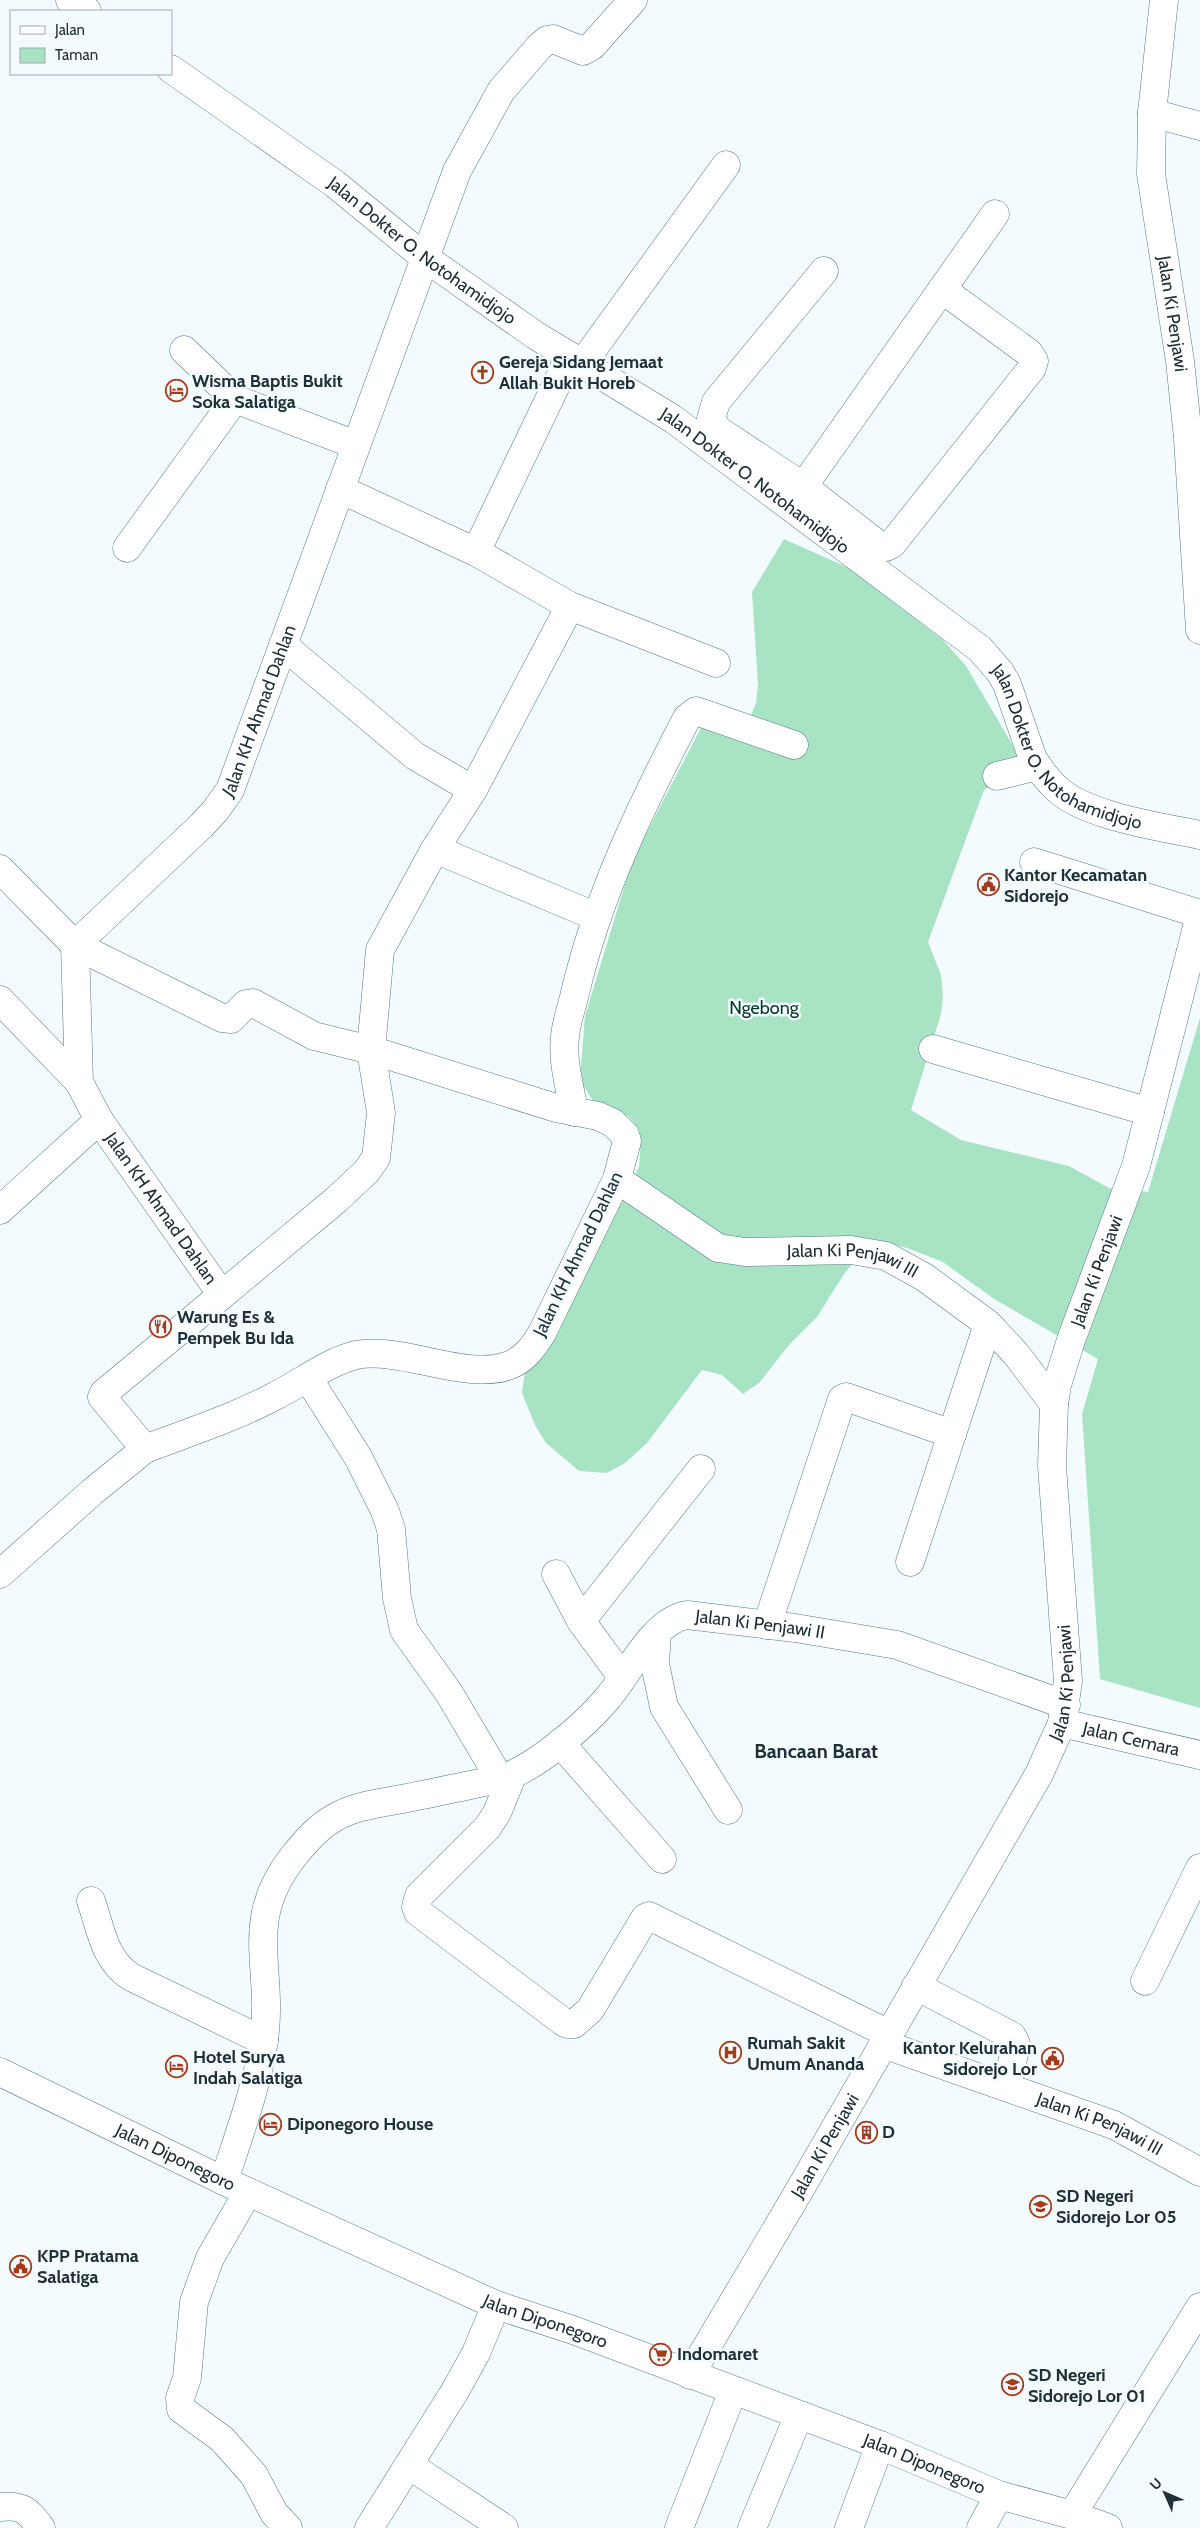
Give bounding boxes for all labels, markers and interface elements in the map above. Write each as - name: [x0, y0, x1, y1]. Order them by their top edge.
- legend: [10, 10, 172, 75]
- text: Jalan: [54, 21, 85, 39]
- text: Taman: [55, 46, 98, 64]
- street label: Jalan Dokter O. Notohamidjojo: [323, 171, 521, 329]
- street label: Jalan Ki Penjawi: [1153, 253, 1192, 373]
- place label: Gereja Sidang Jemaat Allah Bukit Horeb: [499, 351, 663, 394]
- church icon: Gereja Sidang Jemaat Allah Bukit Horeb: [471, 360, 495, 384]
- place label: Wisma Baptis Bukit Soka Salatiga: [192, 370, 343, 413]
- hotel icon: Wisma Baptis Bukit Soka Salatiga: [164, 379, 188, 403]
- street label: Jalan Dokter O. Notohamidjojo: [655, 402, 854, 559]
- street label: Jalan KH Ahmad Dahlan: [217, 622, 301, 802]
- street label: Jalan Dokter O. Notohamidjojo: [986, 659, 1144, 834]
- place label: Kantor Kecamatan Sidorejo: [1004, 864, 1147, 907]
- public building icon: Kantor Kecamatan Sidorejo: [976, 873, 1000, 897]
- park label: Ngebong: [729, 997, 800, 1019]
- street label: Jalan KH Ahmad Dahlan: [100, 1127, 222, 1289]
- street label: Jalan KH Ahmad Dahlan: [528, 1168, 627, 1341]
- street label: Jalan Ki Penjawi: [1066, 1212, 1128, 1331]
- street label: Jalan Ki Penjawi III: [786, 1239, 922, 1283]
- place label: Warung Es & Pempek Bu Ida: [177, 1306, 294, 1349]
- restaurant icon: Warung Es & Pempek Bu Ida: [149, 1315, 173, 1339]
- street label: Jalan Ki Penjawi II: [693, 1605, 827, 1644]
- street label: Jalan Ki Penjawi: [1044, 1624, 1079, 1745]
- street label: Jalan Cemara: [1080, 1717, 1182, 1761]
- district label: Bancaan Barat: [754, 1739, 878, 1763]
- place label: Rumah Sakit Umum Ananda: [747, 2032, 864, 2075]
- place label: Kantor Kelurahan Sidorejo Lor: [902, 2037, 1037, 2080]
- hospital icon: Rumah Sakit Umum Ananda: [719, 2041, 743, 2065]
- place label: Hotel Surya Indah Salatiga: [193, 2046, 303, 2089]
- public building icon: Kantor Kelurahan Sidorejo Lor: [1041, 2046, 1065, 2070]
- hotel icon: Hotel Surya Indah Salatiga: [165, 2055, 189, 2079]
- street label: Jalan Ki Penjawi III: [1033, 2087, 1166, 2160]
- street label: Jalan Ki Penjawi: [786, 2090, 864, 2203]
- hotel icon: Diponegoro House: [259, 2112, 283, 2136]
- place label: Diponegoro House: [287, 2113, 433, 2135]
- street label: Jalan Diponegoro: [111, 2118, 239, 2196]
- building icon: D: [854, 2120, 878, 2144]
- place label: D: [882, 2121, 895, 2143]
- place label: SD Negeri Sidorejo Lor 05: [1056, 2185, 1176, 2228]
- school or university icon: SD Negeri Sidorejo Lor 05: [1028, 2194, 1052, 2218]
- place label: KPP Pratama Salatiga: [37, 2245, 139, 2288]
- public building icon: KPP Pratama Salatiga: [9, 2254, 33, 2278]
- street label: Jalan Diponegoro: [479, 2289, 611, 2353]
- supermarket icon: Indomaret: [649, 2342, 673, 2366]
- place label: Indomaret: [677, 2343, 758, 2365]
- place label: SD Negeri Sidorejo Lor 01: [1028, 2364, 1145, 2407]
- school or university icon: SD Negeri Sidorejo Lor 01: [1000, 2373, 1024, 2397]
- street label: Jalan Diponegoro: [859, 2428, 989, 2499]
- north arrow: [1140, 2468, 1190, 2518]
- text: U: [1146, 2474, 1166, 2494]

